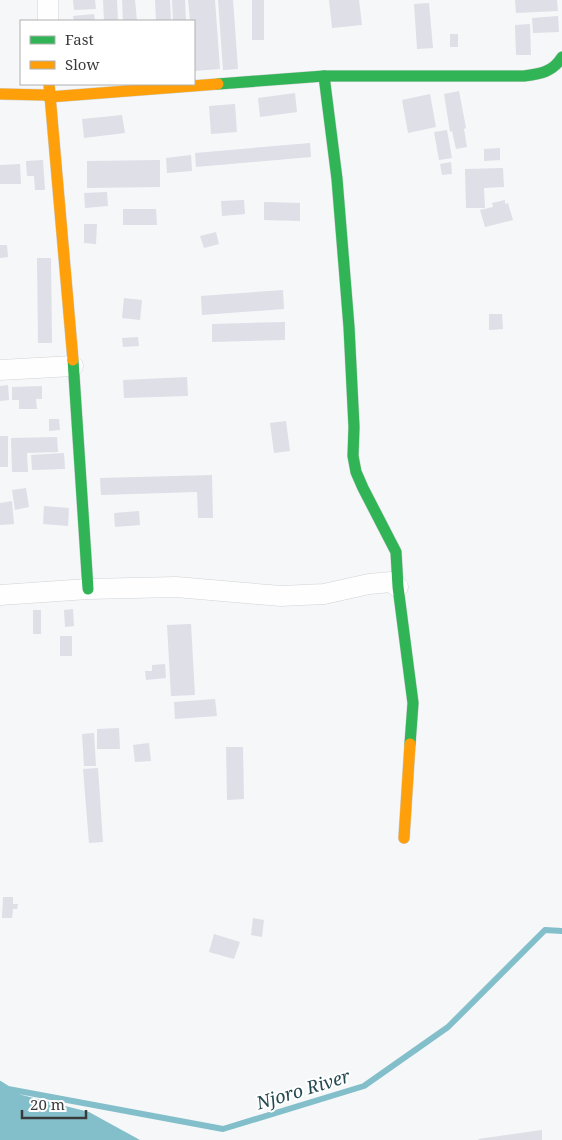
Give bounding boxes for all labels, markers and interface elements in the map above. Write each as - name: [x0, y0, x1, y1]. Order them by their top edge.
- legend: [20, 20, 195, 85]
- text: Fast: [65, 29, 94, 49]
- text: Slow: [65, 54, 99, 74]
- water label: Njoro River: [252, 1063, 353, 1115]
- scale bar: [22, 1088, 86, 1120]
- text: 20 m: [30, 1094, 65, 1114]

